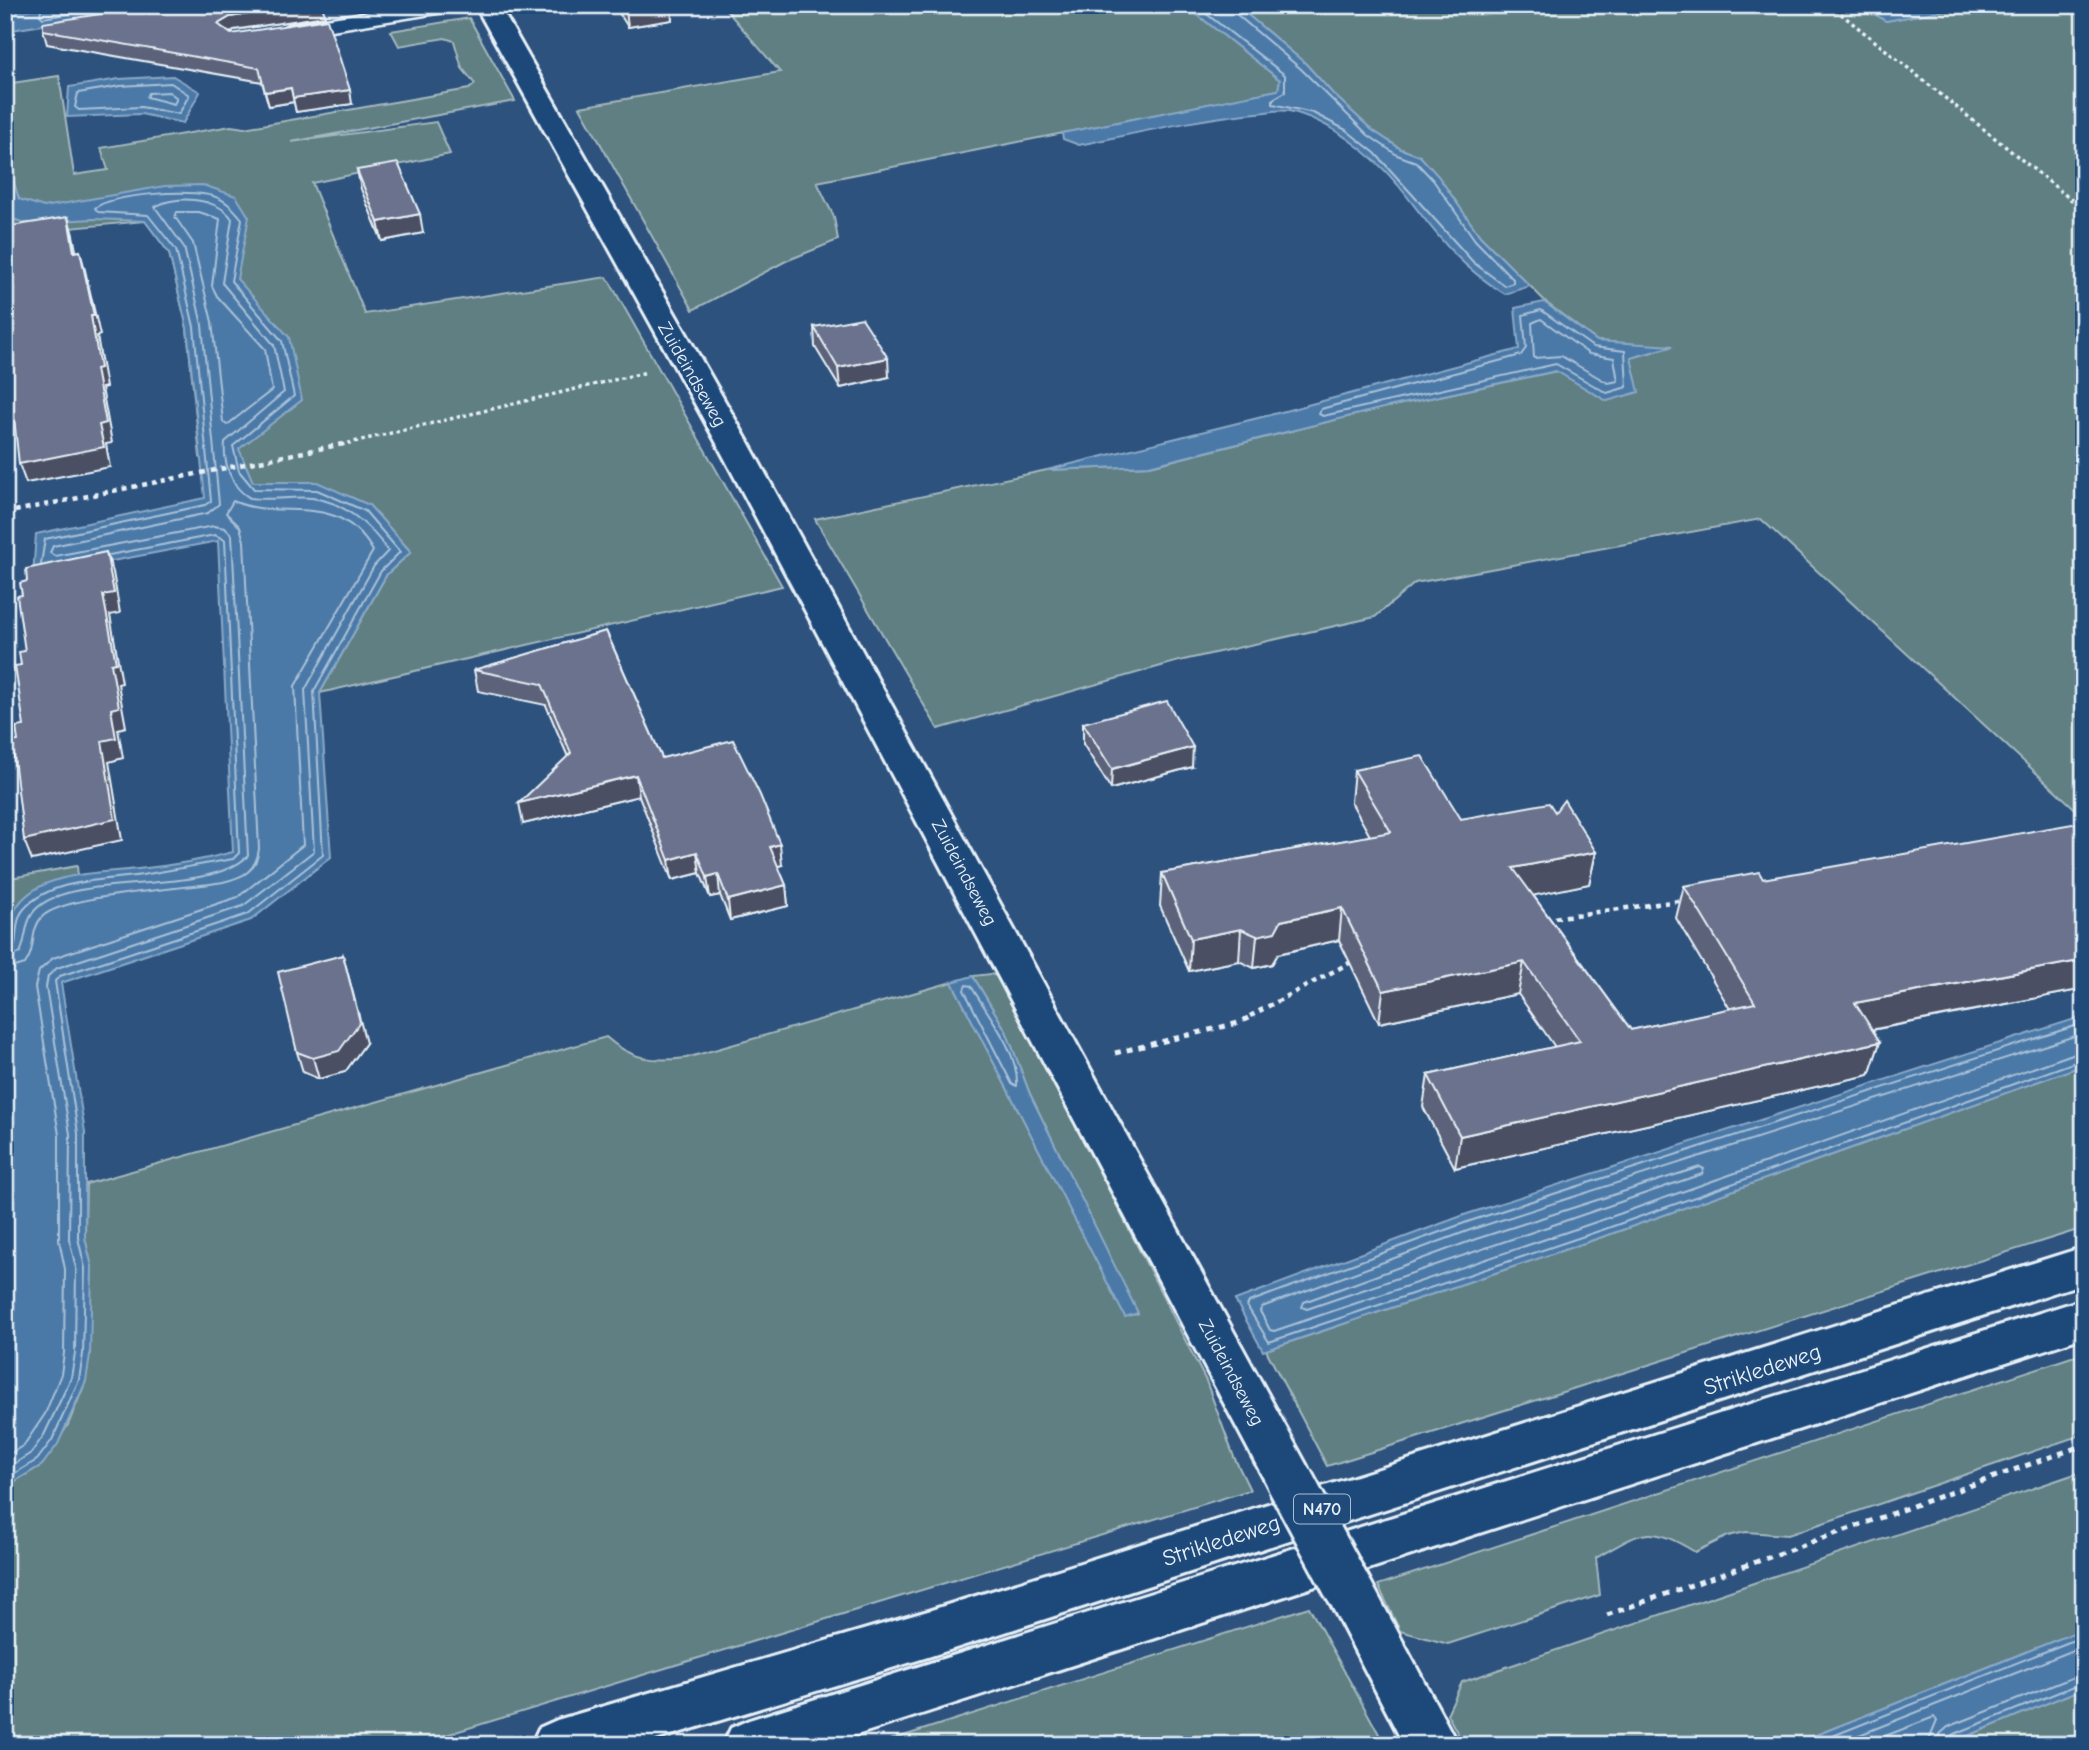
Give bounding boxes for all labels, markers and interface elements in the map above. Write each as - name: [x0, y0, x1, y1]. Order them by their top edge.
- street label: Zuideindseweg: [653, 318, 731, 431]
- street label: Zuideindseweg: [927, 815, 1001, 930]
- street label: Zuideindseweg: [1194, 1315, 1268, 1430]
- street label: Strikledeweg: [1700, 1338, 1824, 1401]
- road number: N470: [1294, 1494, 1350, 1524]
- street label: Strikledeweg: [1159, 1509, 1283, 1572]

